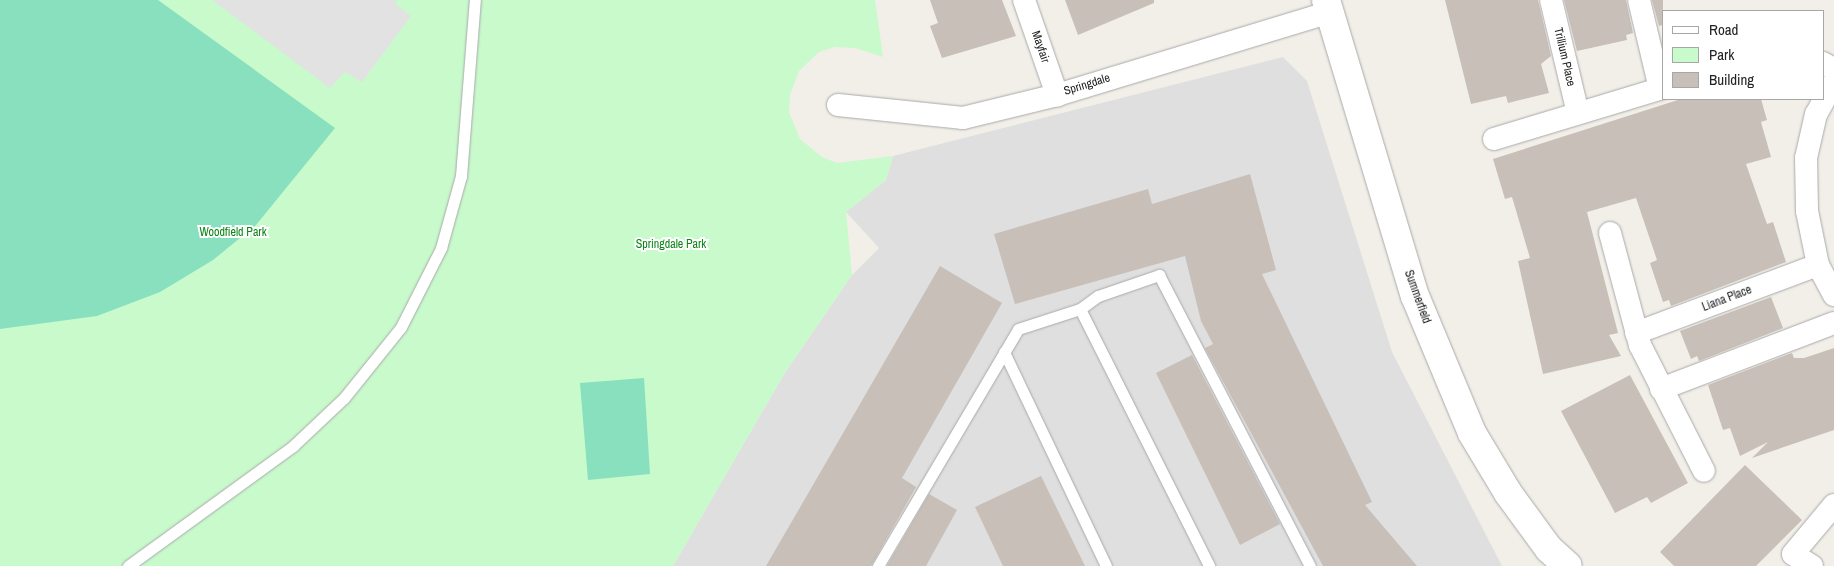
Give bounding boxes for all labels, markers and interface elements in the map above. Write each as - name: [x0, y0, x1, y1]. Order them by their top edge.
- legend: [1662, 10, 1824, 100]
- text: Road: [1709, 19, 1738, 40]
- street label: Trillium Place: [1550, 26, 1578, 88]
- street label: Mayfair: [1028, 29, 1052, 65]
- text: Park: [1709, 44, 1734, 65]
- text: Building: [1709, 69, 1754, 90]
- street label: Springdale: [1062, 71, 1112, 99]
- park label: Woodfield Park: [199, 226, 267, 240]
- park label: Springdale Park: [636, 238, 706, 252]
- street label: Summerfield: [1401, 268, 1433, 326]
- street label: Liana Place: [1700, 283, 1754, 315]

